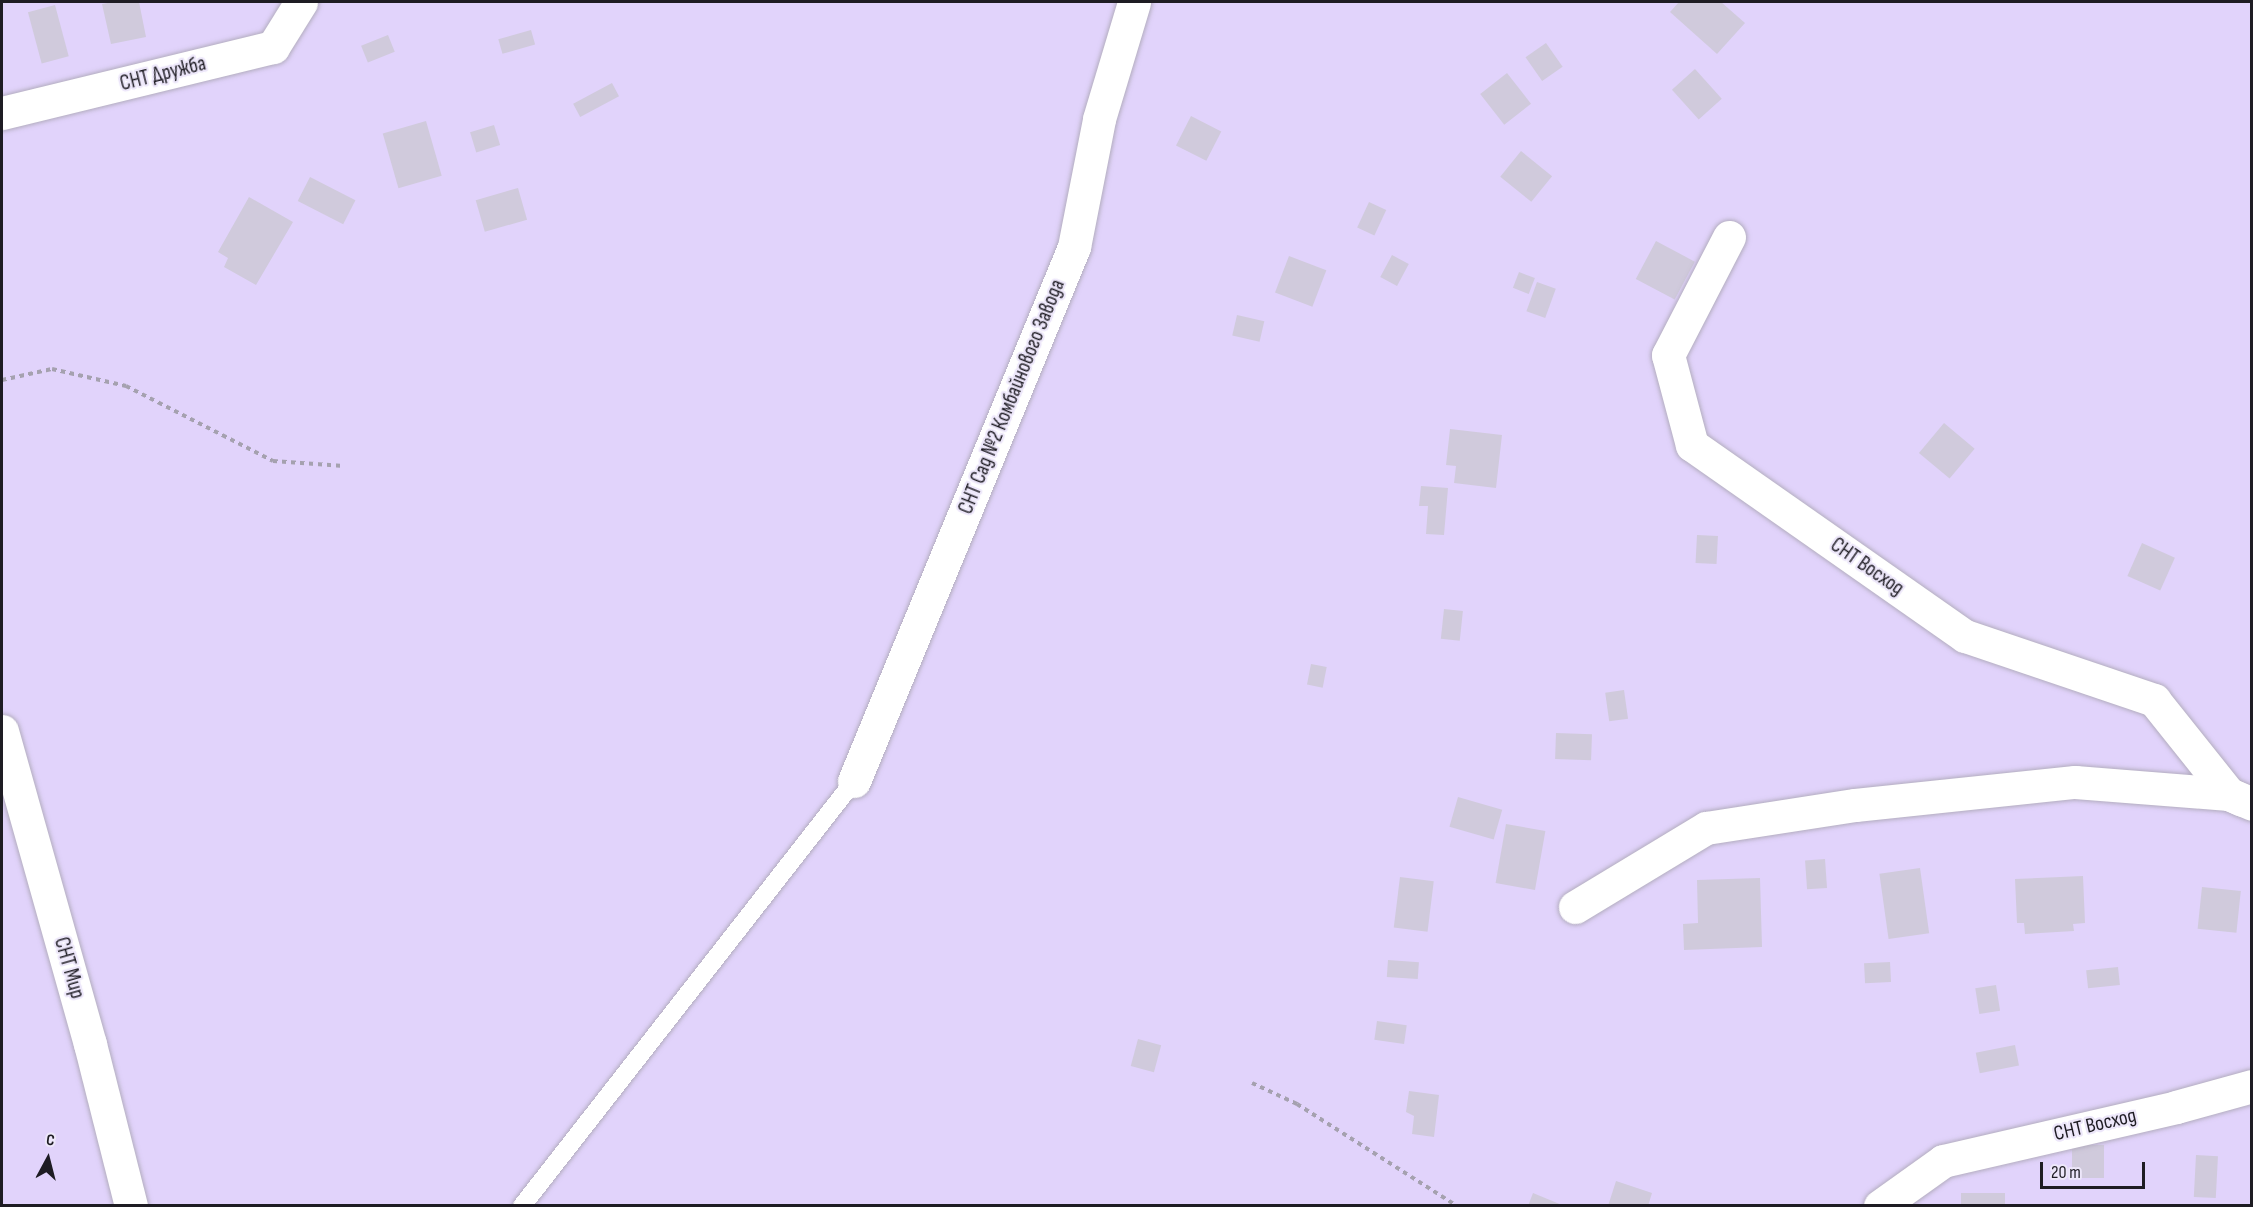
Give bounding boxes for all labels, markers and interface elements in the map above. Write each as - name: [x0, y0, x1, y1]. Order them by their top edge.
- street label: СНТ Дружба: [117, 51, 209, 97]
- street label: СНТ Сад №2 Комбайнового Завода: [953, 276, 1071, 518]
- street label: СНТ Восход: [1825, 533, 1909, 601]
- street label: СНТ Мир: [48, 934, 90, 1002]
- street label: СНТ Восход: [2051, 1103, 2139, 1147]
- north arrow: [18, 1129, 78, 1189]
- text: С: [45, 1131, 55, 1151]
- scale bar: [2043, 1150, 2148, 1188]
- text: 20 m: [2051, 1162, 2081, 1183]

